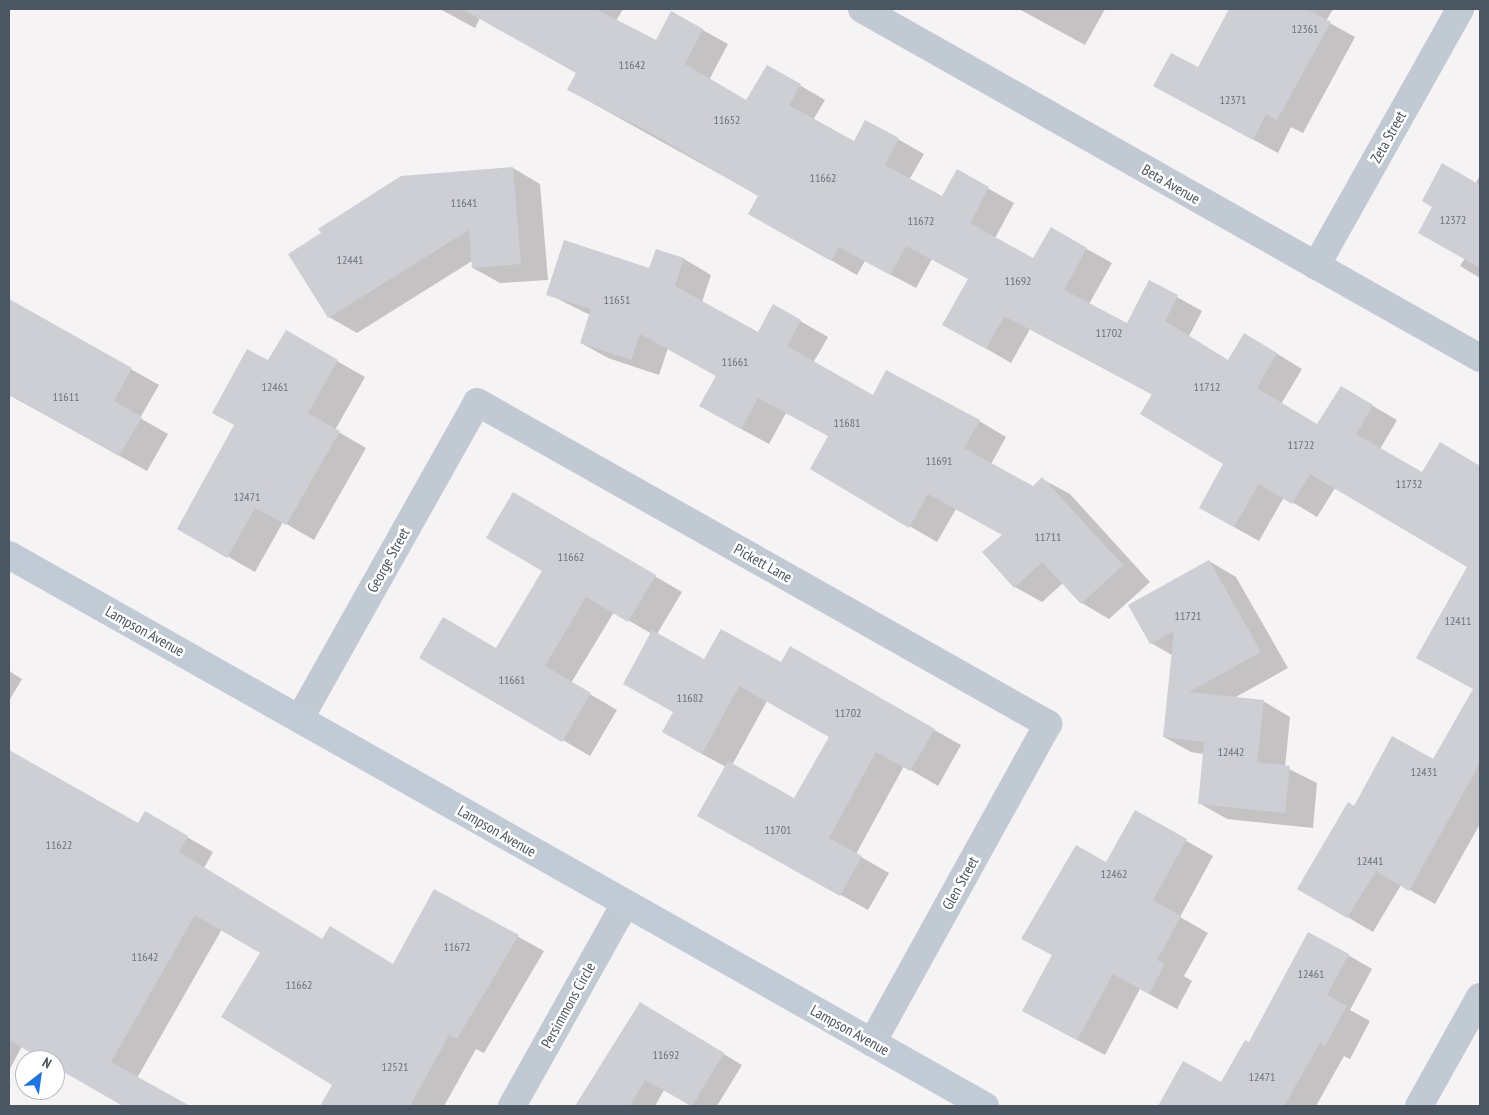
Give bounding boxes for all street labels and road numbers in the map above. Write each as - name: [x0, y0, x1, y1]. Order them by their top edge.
- street label: Zeta Street: [1366, 108, 1410, 166]
- street label: Beta Avenue: [1139, 160, 1203, 208]
- street label: George Street: [363, 525, 413, 595]
- street label: Pickett Lane: [731, 540, 795, 586]
- street label: Lampson Avenue: [102, 602, 188, 660]
- street label: Lampson Avenue: [455, 801, 539, 861]
- street label: Glen Street: [938, 853, 982, 913]
- street label: Persimmons Circle: [537, 959, 599, 1051]
- street label: Lampson Avenue: [807, 1001, 893, 1059]

